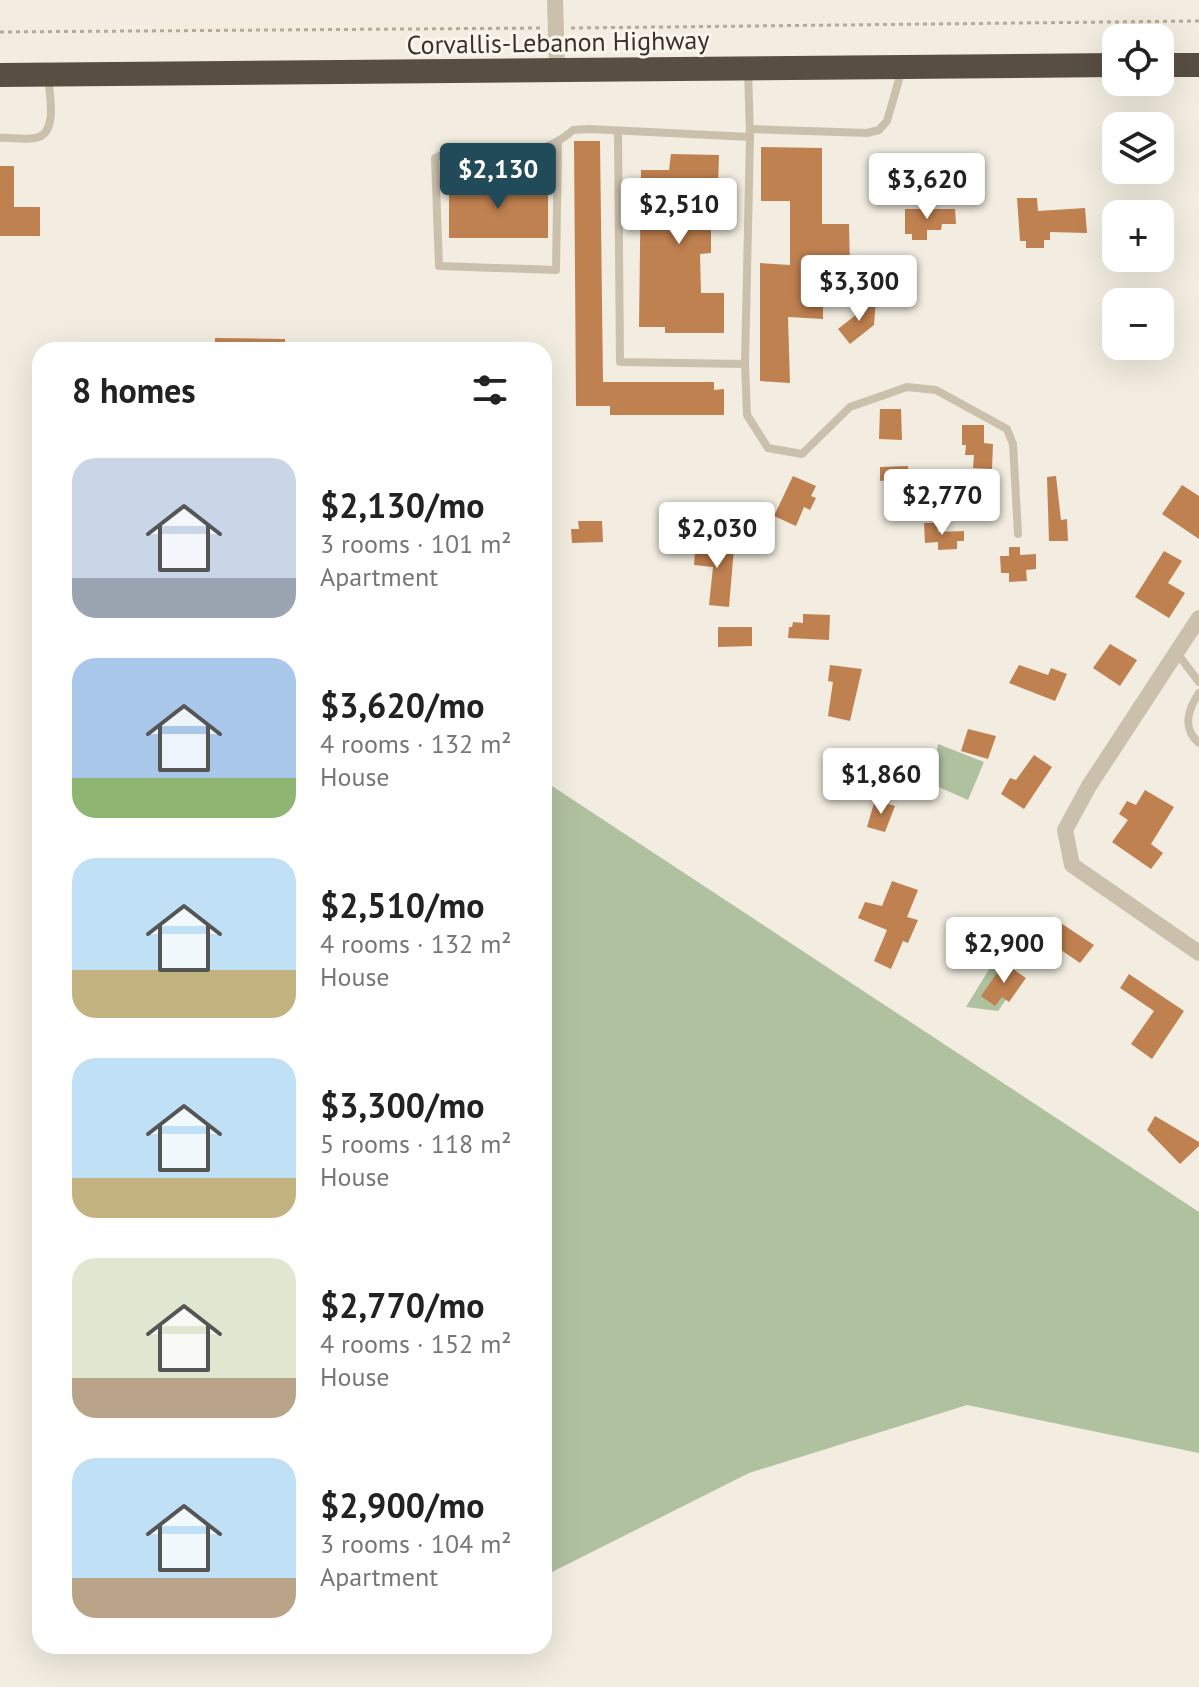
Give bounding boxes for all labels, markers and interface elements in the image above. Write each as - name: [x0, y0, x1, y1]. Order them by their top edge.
- street label: Corvallis-Lebanon Highway: [406, 23, 710, 61]
- map controls: [1102, 24, 1174, 360]
- button: locate: [1102, 24, 1174, 96]
- button: layers: [1102, 112, 1174, 184]
- pin: $2,130: [433, 143, 563, 211]
- text: $2,130: [458, 152, 538, 185]
- pin: $3,620: [862, 153, 992, 221]
- text: $3,620: [887, 162, 967, 195]
- pin: $2,510: [614, 178, 744, 246]
- text: $2,510: [639, 187, 719, 220]
- button: +: [1102, 200, 1174, 272]
- pin: $3,300: [794, 255, 924, 323]
- text: $3,300: [819, 264, 899, 297]
- button: −: [1102, 288, 1174, 360]
- text: 8 homes: [72, 368, 196, 412]
- icon: filters: [468, 368, 512, 412]
- pin: $2,770: [877, 469, 1007, 537]
- text: $2,770: [902, 478, 982, 511]
- text: $2,130/mo: [320, 483, 484, 527]
- icon: home: [136, 490, 232, 586]
- pin: $2,030: [652, 502, 782, 570]
- text: $2,030: [677, 511, 757, 544]
- text: 3 rooms · 101 m²: [320, 527, 512, 560]
- text: Apartment: [320, 560, 438, 593]
- text: $3,620/mo: [320, 683, 484, 727]
- icon: home: [136, 690, 232, 786]
- text: 4 rooms · 132 m²: [320, 727, 512, 760]
- pin: $1,860: [816, 748, 946, 816]
- text: $1,860: [841, 757, 921, 790]
- text: House: [320, 760, 390, 793]
- text: $2,510/mo: [320, 883, 484, 927]
- icon: home: [136, 890, 232, 986]
- pin: $2,900: [939, 917, 1069, 985]
- text: $2,900: [964, 926, 1044, 959]
- text: 4 rooms · 132 m²: [320, 927, 512, 960]
- text: House: [320, 960, 390, 993]
- text: $3,300/mo: [320, 1083, 484, 1127]
- icon: home: [136, 1090, 232, 1186]
- text: 5 rooms · 118 m²: [320, 1127, 512, 1160]
- text: House: [320, 1160, 390, 1193]
- text: $2,770/mo: [320, 1283, 484, 1327]
- icon: home: [136, 1290, 232, 1386]
- text: 4 rooms · 152 m²: [320, 1327, 512, 1360]
- text: House: [320, 1360, 390, 1393]
- text: $2,900/mo: [320, 1483, 484, 1527]
- icon: home: [136, 1490, 232, 1586]
- text: 3 rooms · 104 m²: [320, 1527, 512, 1560]
- text: Apartment: [320, 1560, 438, 1593]

